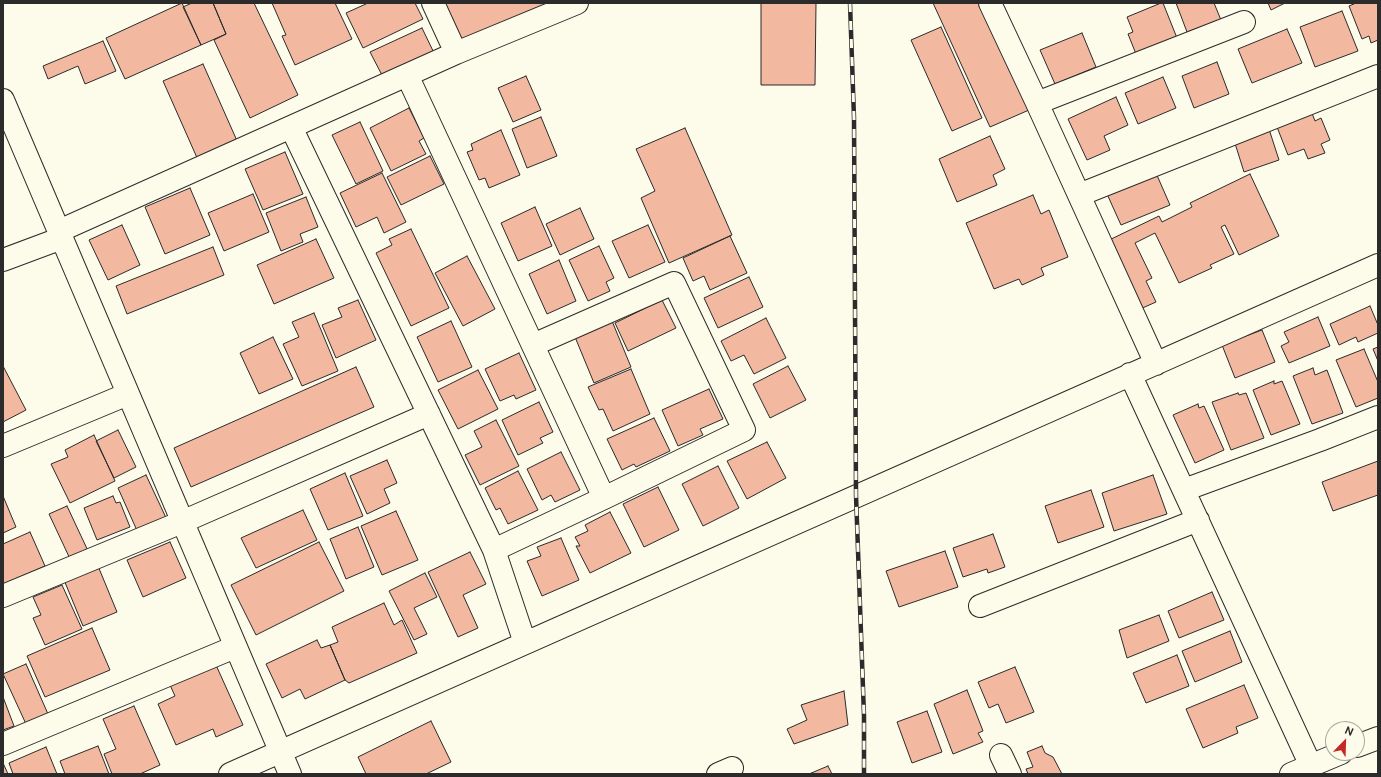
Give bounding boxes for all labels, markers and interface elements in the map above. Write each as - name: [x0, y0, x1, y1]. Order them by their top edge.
- north arrow: [1325, 721, 1365, 761]
- text: N: [1343, 723, 1356, 739]

